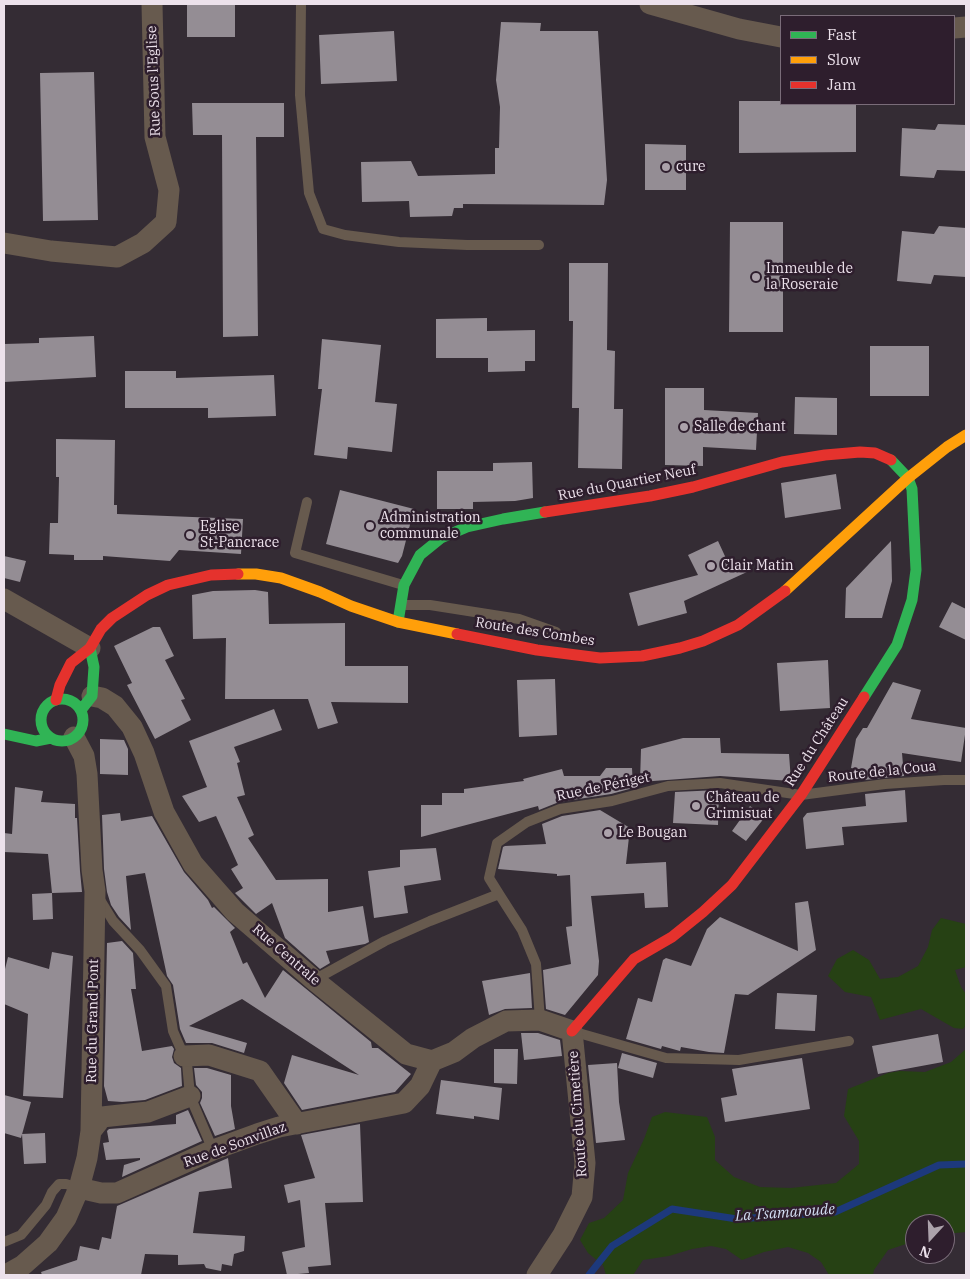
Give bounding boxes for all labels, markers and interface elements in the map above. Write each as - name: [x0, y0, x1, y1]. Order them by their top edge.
- legend: [780, 15, 955, 105]
- street label: Rue Sous l'Eglise: [144, 25, 164, 137]
- text: Fast: [827, 25, 857, 44]
- text: Slow: [827, 50, 860, 69]
- text: Jam: [827, 75, 856, 94]
- place label: cure: [676, 159, 706, 175]
- marker: cure: [660, 161, 672, 173]
- place label: Immeuble de la Roseraie: [766, 261, 853, 294]
- marker: Immeuble de la Roseraie: [750, 271, 762, 283]
- place label: Salle de chant: [694, 419, 786, 435]
- marker: Salle de chant: [678, 421, 690, 433]
- street label: Rue du Quartier Neuf: [557, 461, 697, 505]
- place label: Administration communale: [380, 510, 481, 542]
- place label: Eglise St-Pancrace: [200, 519, 279, 552]
- marker: Administration communale: [364, 520, 376, 532]
- marker: Eglise St-Pancrace: [184, 529, 196, 541]
- place label: Clair Matin: [721, 558, 794, 574]
- marker: Clair Matin: [705, 560, 717, 572]
- street label: Route des Combes: [474, 614, 596, 650]
- street label: Rue du Château: [782, 694, 852, 790]
- street label: Route de la Coua: [827, 758, 937, 786]
- street label: Rue de Périget: [555, 769, 651, 805]
- place label: Château de Grimisuat: [706, 790, 779, 822]
- marker: Château de Grimisuat: [690, 800, 702, 812]
- place label: Le Bougan: [618, 825, 687, 841]
- marker: Le Bougan: [602, 827, 614, 839]
- street label: Rue Centrale: [249, 921, 323, 989]
- street label: Rue du Grand Pont: [84, 959, 102, 1083]
- street label: Route du Cimetière: [565, 1050, 591, 1178]
- street label: Rue de Sonvillaz: [181, 1119, 289, 1171]
- water label: La Tsamaroude: [735, 1201, 835, 1225]
- north arrow: [905, 1214, 955, 1264]
- text: N: [917, 1242, 934, 1263]

